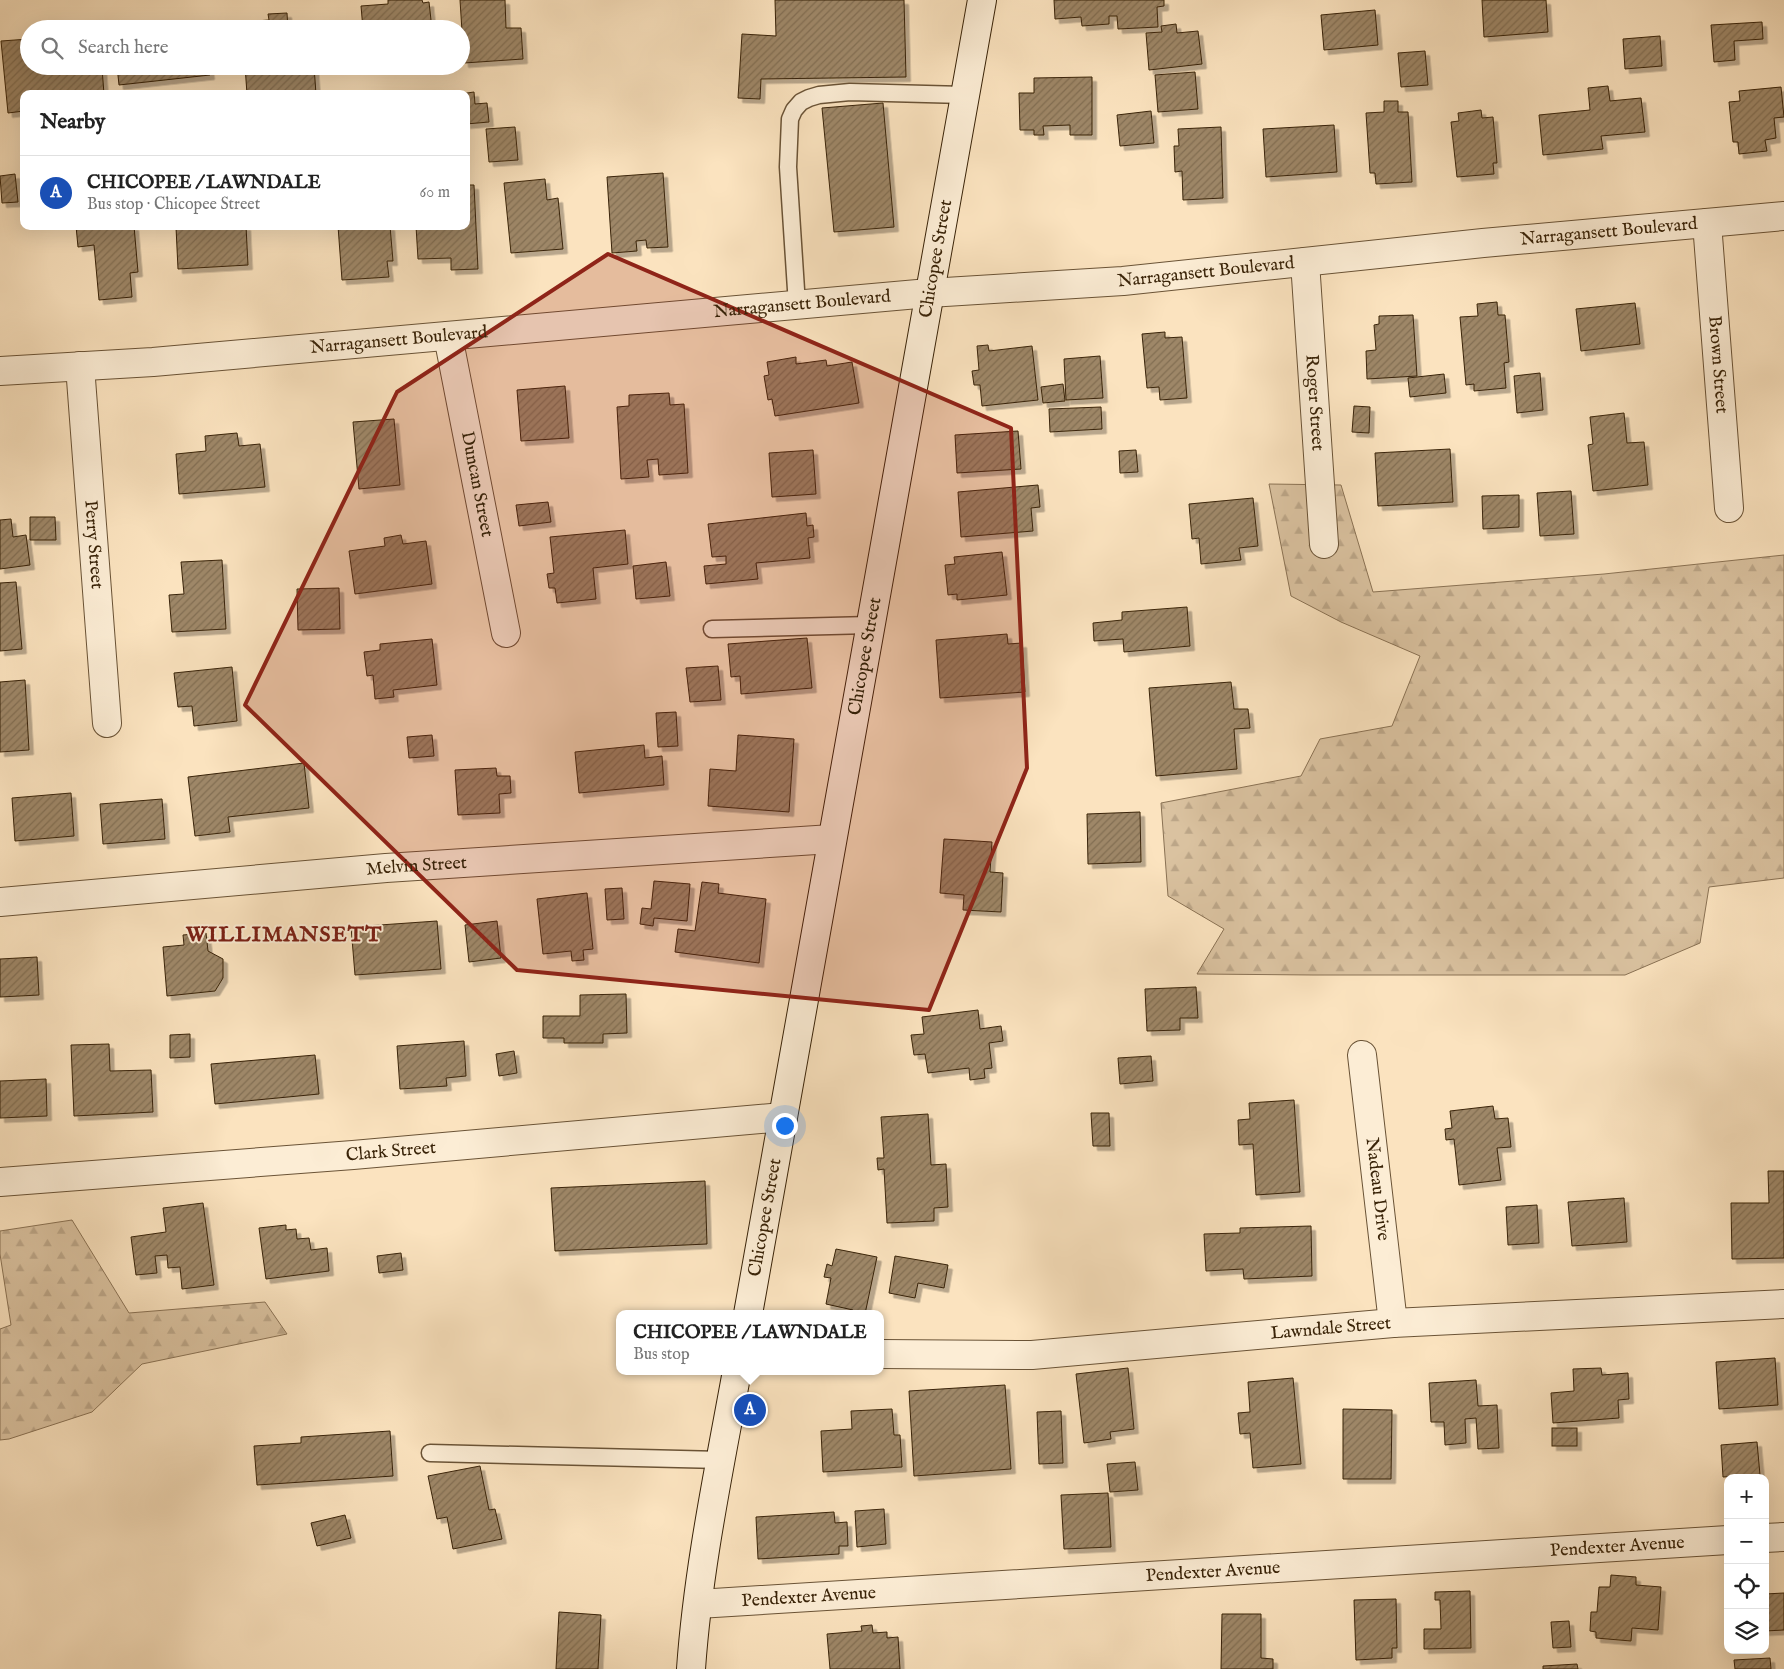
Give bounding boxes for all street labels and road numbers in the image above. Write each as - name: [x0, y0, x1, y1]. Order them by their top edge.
- street label: Chicopee Street: [914, 198, 958, 320]
- street label: Narragansett Boulevard: [1519, 212, 1699, 251]
- street label: Narragansett Boulevard: [1116, 251, 1296, 293]
- street label: Narragansett Boulevard: [713, 285, 892, 324]
- street label: Brown Street: [1703, 315, 1733, 414]
- street label: Narragansett Boulevard: [309, 321, 489, 359]
- street label: Roger Street: [1300, 354, 1329, 452]
- street label: Duncan Street: [455, 429, 499, 539]
- street label: Perry Street: [79, 499, 108, 590]
- street label: Chicopee Street: [843, 595, 887, 717]
- street label: Melvin Street: [365, 851, 468, 881]
- street label: Clark Street: [345, 1136, 437, 1167]
- street label: Nadeau Drive: [1360, 1136, 1395, 1242]
- street label: Chicopee Street: [743, 1157, 787, 1278]
- street label: Lawndale Street: [1270, 1312, 1392, 1345]
- street label: Pendexter Avenue: [1549, 1531, 1685, 1563]
- street label: Pendexter Avenue: [1145, 1556, 1281, 1588]
- street label: Pendexter Avenue: [741, 1581, 877, 1613]

